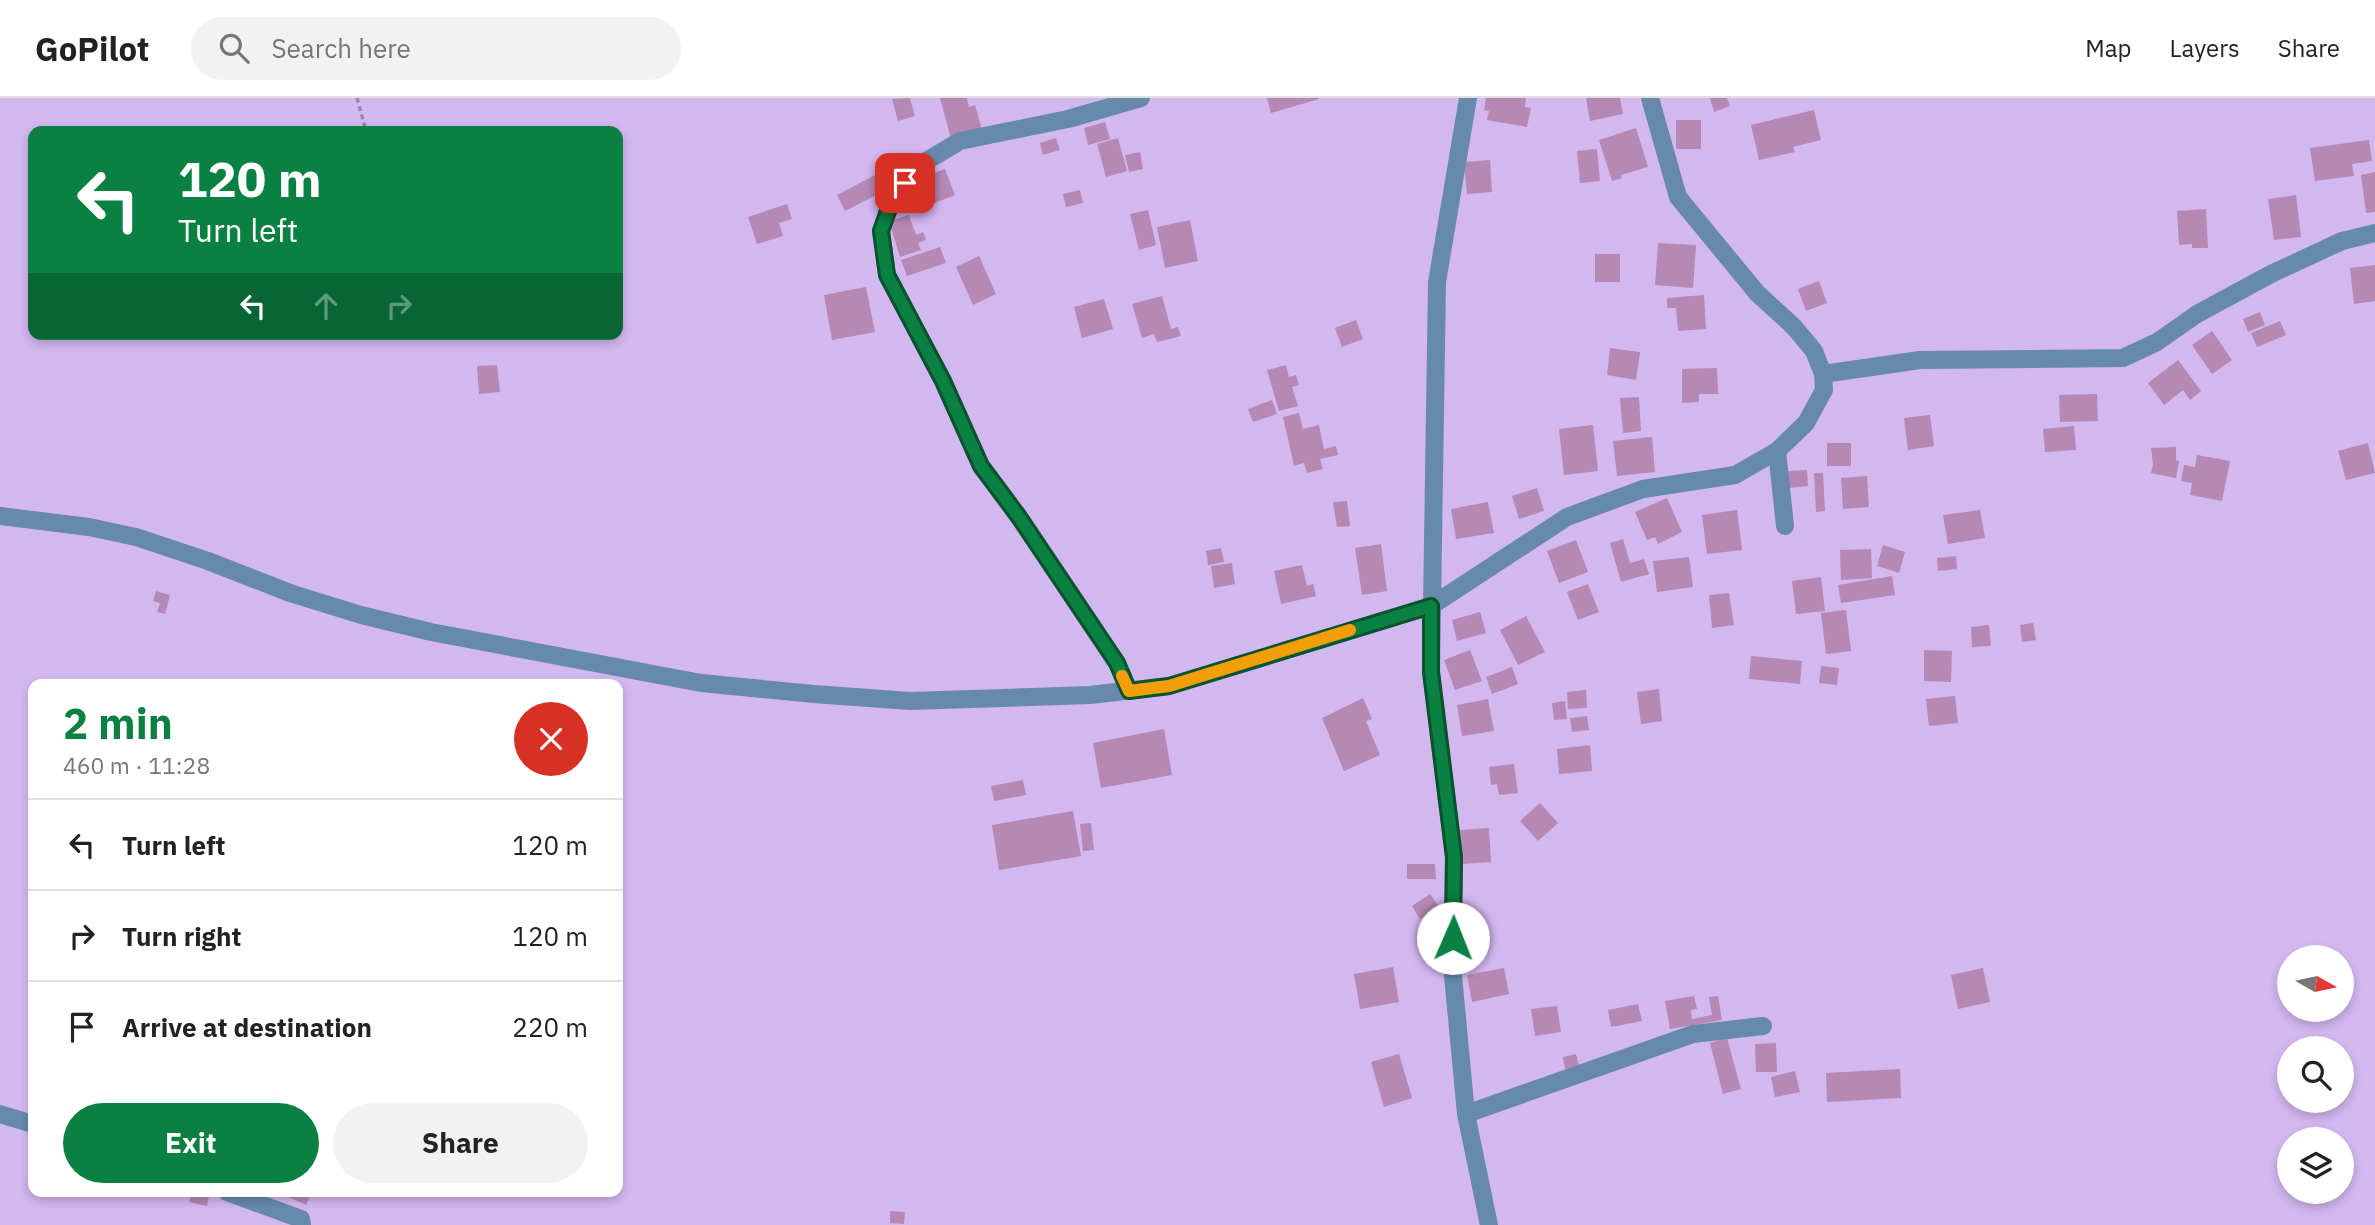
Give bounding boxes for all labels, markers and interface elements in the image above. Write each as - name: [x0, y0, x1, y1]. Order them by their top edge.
- search box: [191, 17, 681, 80]
- text: GoPilot: [35, 27, 149, 70]
- icon: search: [215, 29, 253, 67]
- text: Search here: [271, 31, 411, 65]
- text: Map: [2085, 32, 2132, 64]
- text: Layers: [2170, 32, 2240, 64]
- text: Share: [2278, 32, 2340, 64]
- text: 120 m: [178, 147, 322, 210]
- pin: [875, 153, 935, 213]
- icon: left: [63, 154, 154, 245]
- icon: arrive: [886, 164, 924, 202]
- text: Turn left: [178, 209, 298, 251]
- icon: left: [234, 287, 272, 325]
- icon: ahead: [307, 287, 345, 325]
- icon: right: [380, 287, 418, 325]
- text: 2 min: [63, 696, 173, 751]
- button: close: [514, 702, 588, 776]
- text: 460 m · 11:28: [63, 750, 210, 780]
- icon: left: [63, 826, 101, 864]
- text: Turn left: [122, 828, 225, 862]
- text: 120 m: [512, 828, 588, 862]
- position arrow: [1416, 901, 1490, 975]
- icon: right: [63, 917, 101, 955]
- text: Turn right: [122, 919, 241, 953]
- text: 120 m: [512, 919, 588, 953]
- north arrow: [2277, 945, 2354, 1022]
- map controls: [2277, 945, 2354, 1204]
- icon: arrive: [63, 1008, 101, 1046]
- text: Arrive at destination: [122, 1010, 372, 1044]
- text: 220 m: [512, 1010, 588, 1044]
- button: search: [2277, 1036, 2354, 1113]
- button: Exit: [63, 1103, 319, 1183]
- button: Share: [333, 1103, 588, 1183]
- button: layers: [2277, 1127, 2354, 1204]

